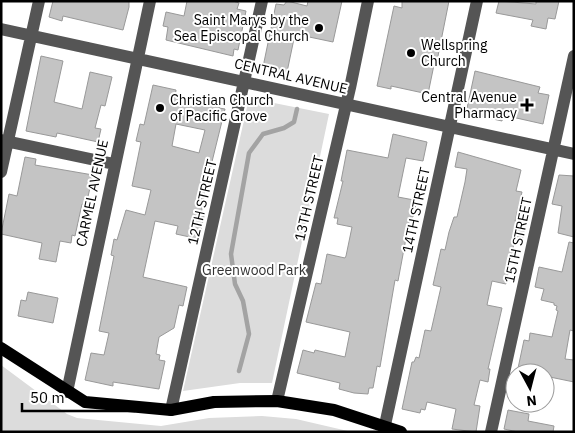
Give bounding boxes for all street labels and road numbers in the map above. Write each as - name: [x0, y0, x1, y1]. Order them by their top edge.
- street label: CENTRAL AVENUE: [233, 54, 349, 98]
- street label: CARMEL AVENUE: [72, 138, 112, 248]
- street label: 13TH STREET: [290, 153, 328, 243]
- street label: 12TH STREET: [183, 157, 221, 247]
- street label: 14TH STREET: [398, 165, 434, 255]
- street label: 15TH STREET: [500, 195, 536, 285]

